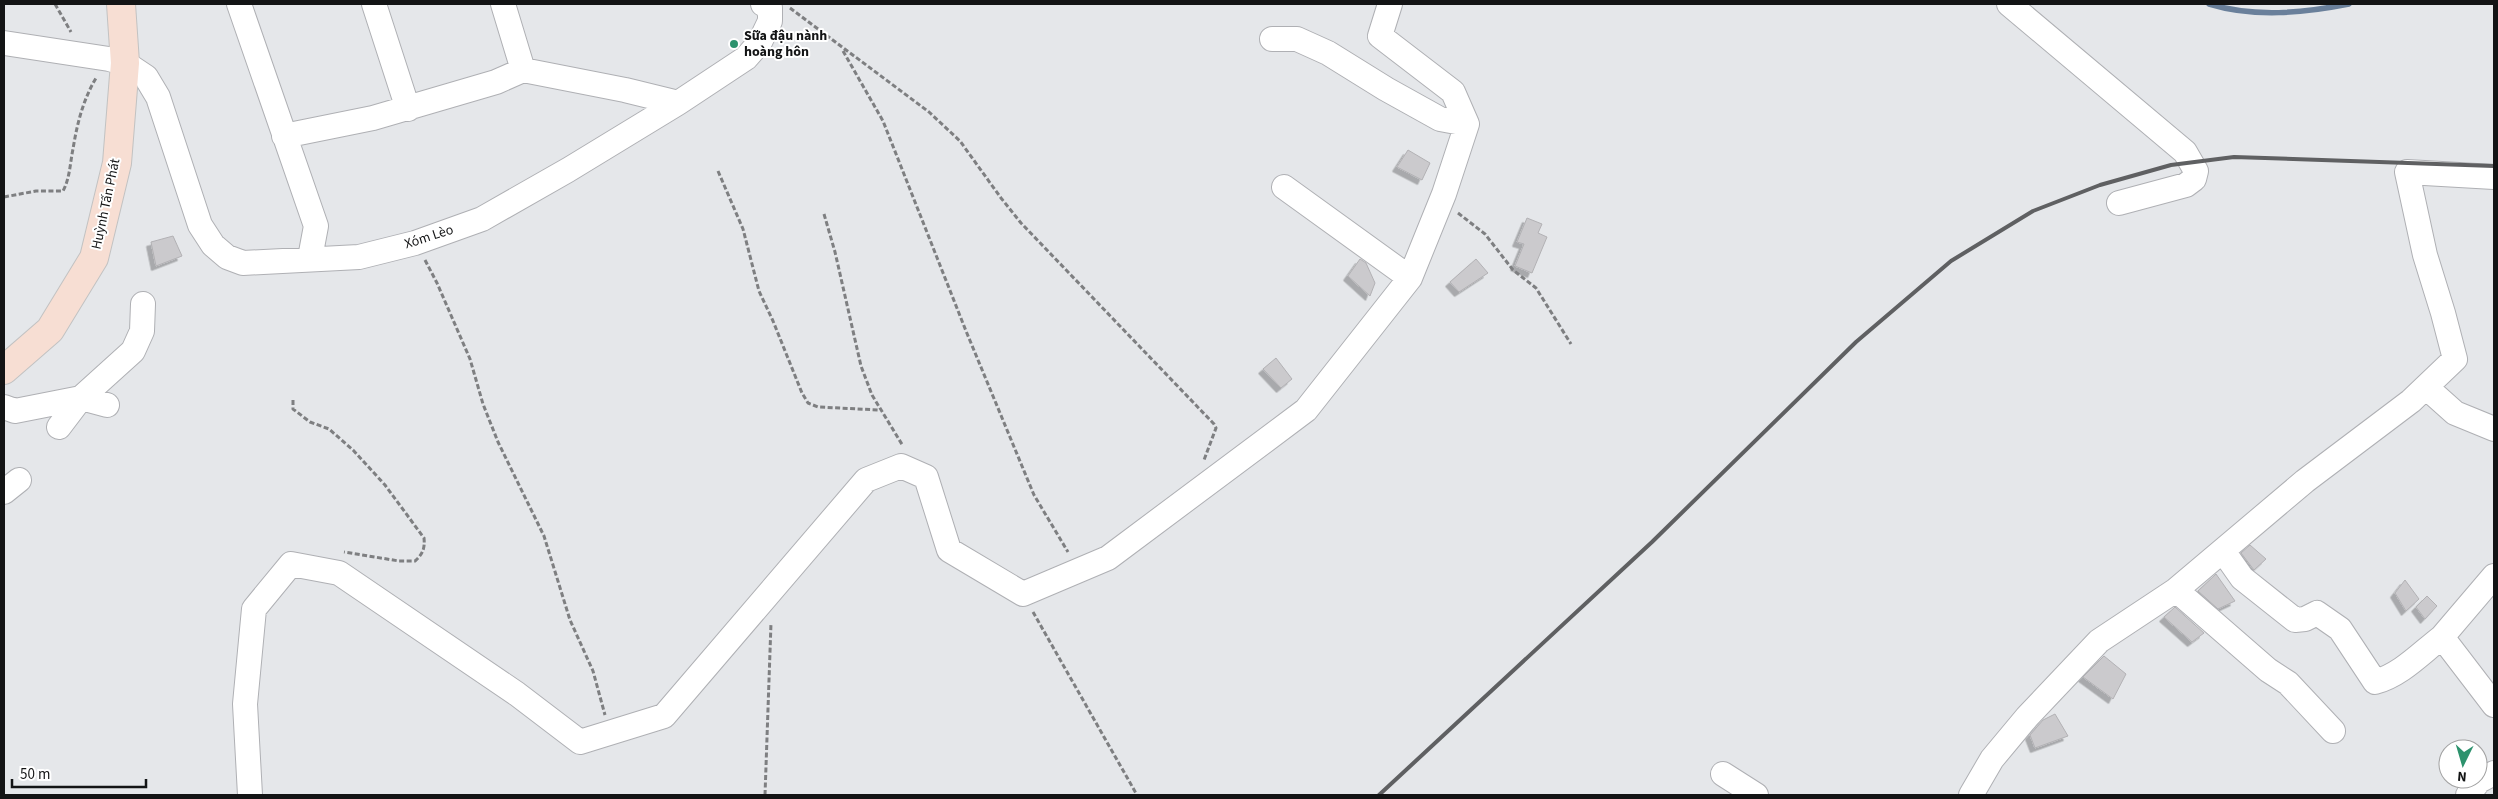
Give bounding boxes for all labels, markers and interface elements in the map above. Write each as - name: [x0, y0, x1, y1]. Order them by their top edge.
- place label: Sữa đậu nành hoàng hôn: [744, 26, 827, 62]
- marker: Sữa đậu nành hoàng hôn: [728, 38, 740, 50]
- street label: Huỳnh Tấn Phát: [87, 156, 125, 251]
- street label: Xóm Lèo: [402, 220, 456, 254]
- north arrow: [2438, 739, 2488, 789]
- scale bar: [12, 756, 146, 788]
- text: 50 m: [20, 764, 50, 785]
- text: N: [2456, 766, 2467, 786]

